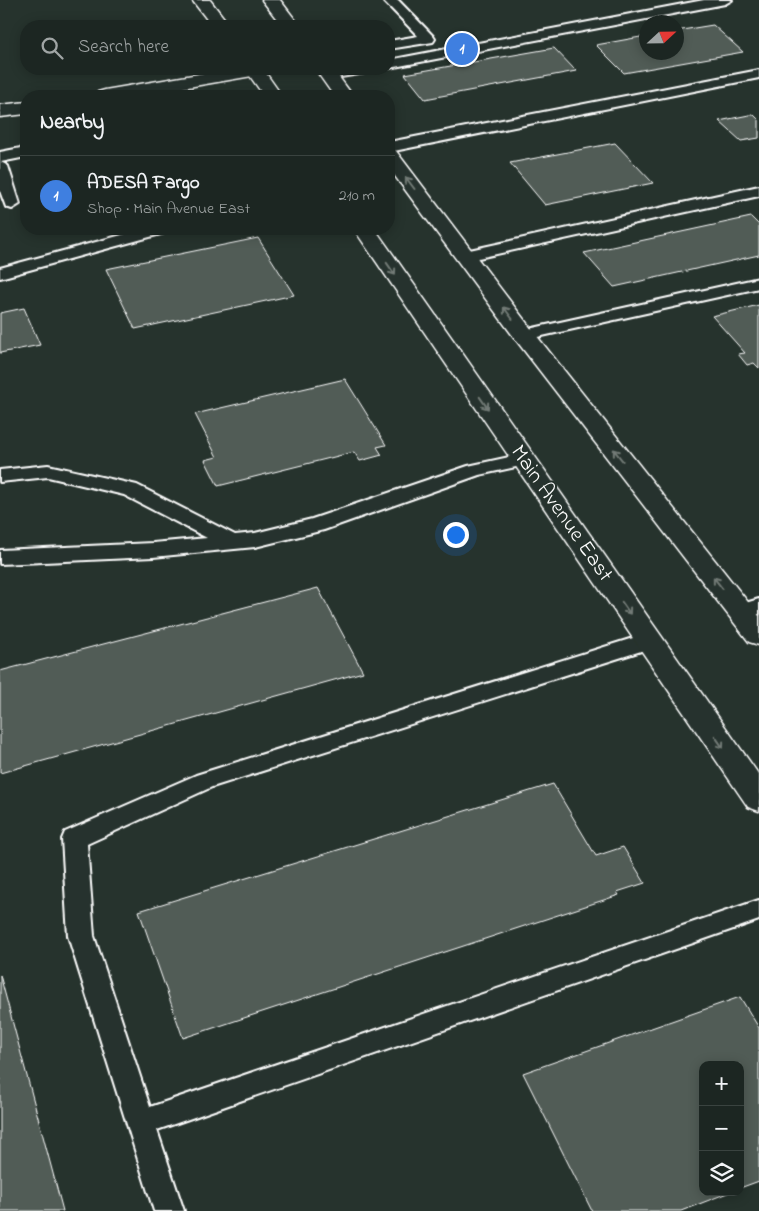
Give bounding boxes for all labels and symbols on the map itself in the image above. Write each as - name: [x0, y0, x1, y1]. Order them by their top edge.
- north arrow: [639, 15, 684, 60]
- pin: 1: [446, 30, 478, 68]
- one-way arrow: [405, 176, 415, 190]
- one-way arrow: [386, 262, 397, 276]
- one-way arrow: [502, 307, 513, 320]
- one-way arrow: [479, 395, 489, 409]
- street label: Main Avenue East: [502, 439, 621, 589]
- one-way arrow: [613, 449, 624, 462]
- your location: [443, 522, 469, 548]
- one-way arrow: [713, 576, 723, 590]
- one-way arrow: [621, 601, 631, 615]
- one-way arrow: [714, 734, 724, 748]

